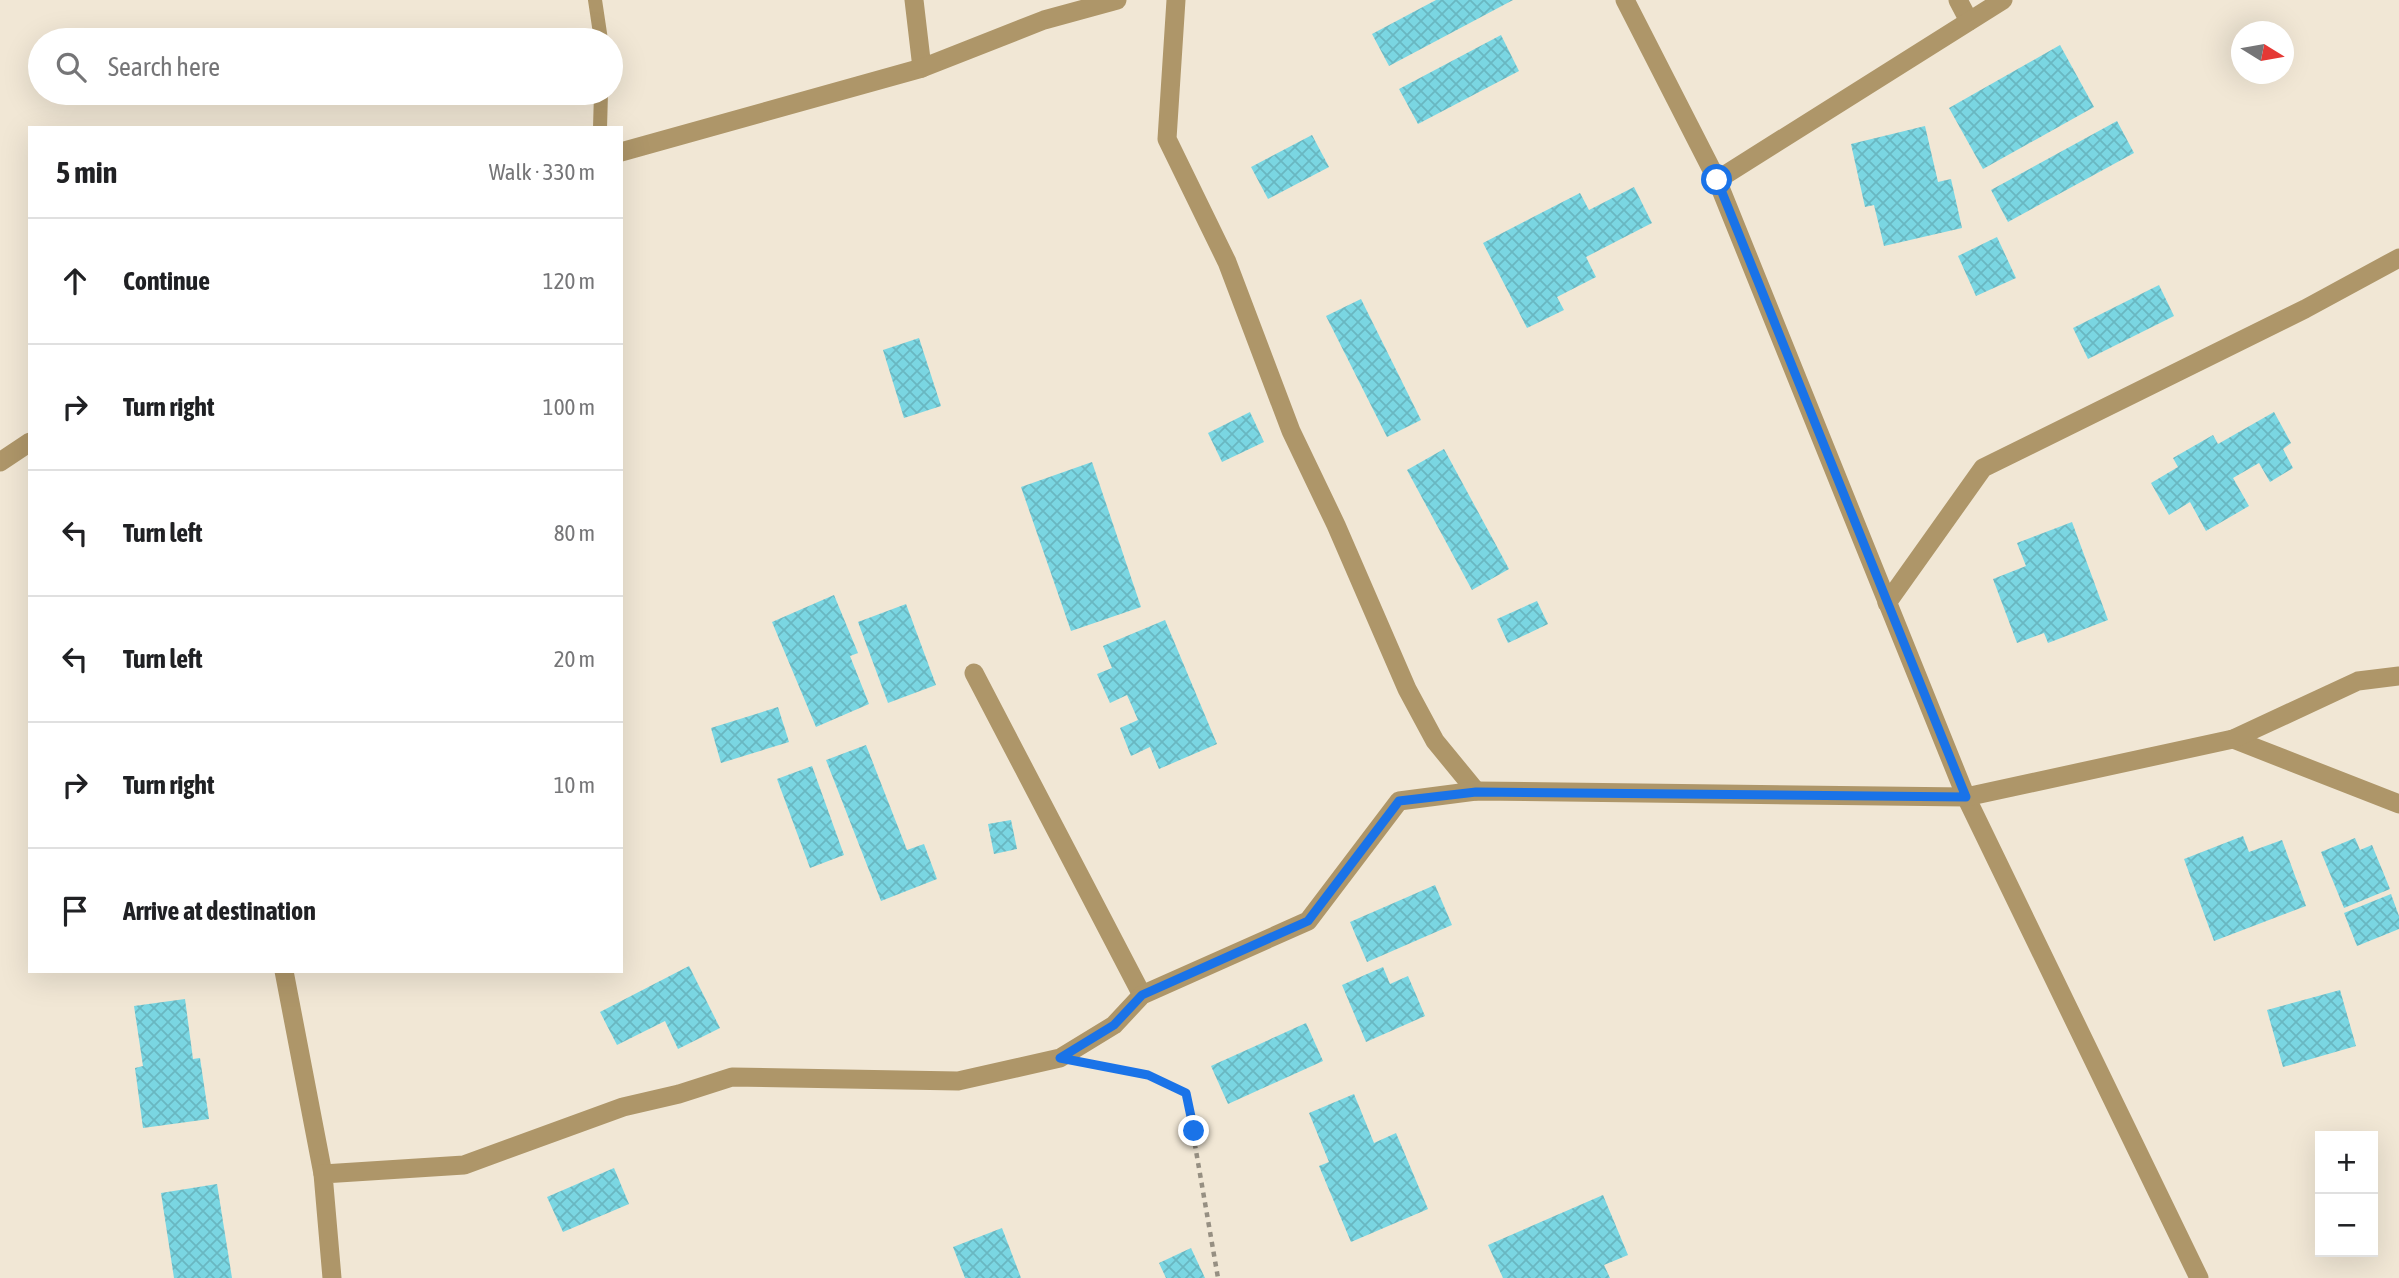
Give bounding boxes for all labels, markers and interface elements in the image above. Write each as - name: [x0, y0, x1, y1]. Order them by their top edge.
- north arrow: [2231, 21, 2294, 84]
- search box: [28, 28, 623, 105]
- icon: search: [52, 48, 90, 86]
- text: Search here: [108, 52, 220, 82]
- text: 5 min: [56, 155, 117, 189]
- text: Walk · 330 m: [489, 159, 595, 185]
- route start: [1701, 164, 1732, 195]
- icon: ahead: [56, 262, 94, 300]
- text: Continue: [123, 266, 210, 296]
- text: 120 m: [543, 268, 595, 294]
- icon: right: [56, 388, 94, 426]
- text: Turn right: [123, 392, 214, 422]
- text: 100 m: [543, 394, 595, 420]
- icon: left: [56, 514, 94, 552]
- text: Turn left: [123, 518, 203, 548]
- text: 80 m: [554, 520, 595, 546]
- icon: left: [56, 640, 94, 678]
- text: Turn left: [123, 644, 203, 674]
- text: 20 m: [554, 646, 595, 672]
- icon: right: [56, 766, 94, 804]
- text: Turn right: [123, 770, 214, 800]
- text: 10 m: [554, 772, 595, 798]
- icon: arrive: [56, 892, 94, 930]
- text: Arrive at destination: [123, 896, 316, 926]
- route end: [1178, 1115, 1209, 1146]
- map controls: [2315, 1131, 2378, 1257]
- button: +: [2315, 1131, 2378, 1194]
- button: −: [2315, 1194, 2378, 1257]

